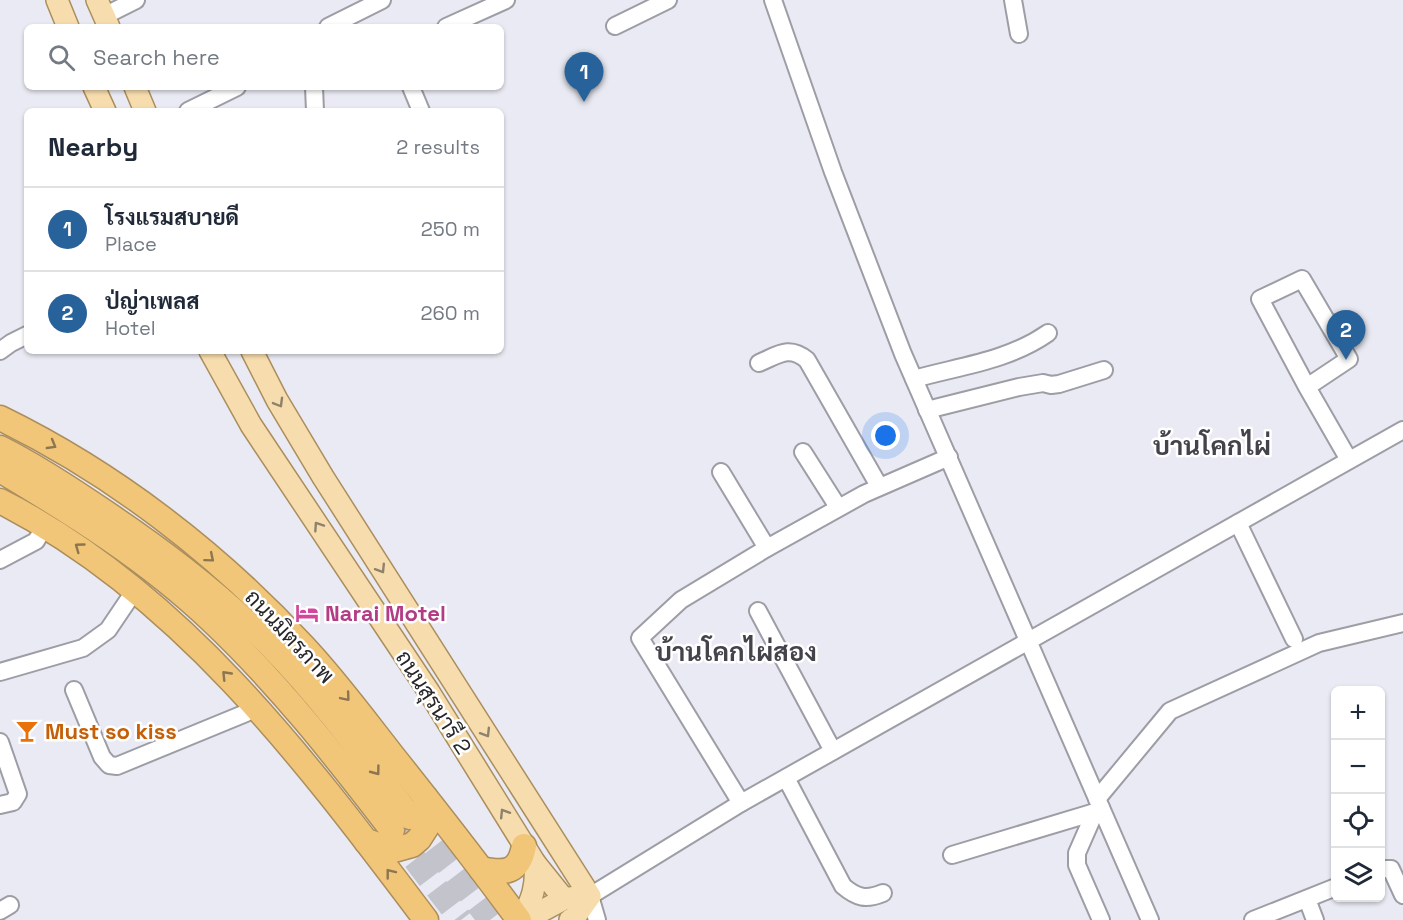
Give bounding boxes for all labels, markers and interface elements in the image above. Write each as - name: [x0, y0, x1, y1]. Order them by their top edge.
- search box: [24, 24, 504, 90]
- icon: search: [45, 41, 78, 74]
- text: Search here: [93, 43, 220, 71]
- pin: 1: [564, 52, 604, 102]
- text: Nearby: [48, 130, 138, 164]
- text: 2 results: [396, 134, 480, 160]
- text: โรงแรมสบายดี: [105, 203, 239, 231]
- text: 1: [63, 216, 72, 242]
- text: 250 m: [421, 216, 480, 242]
- text: Place: [105, 231, 157, 257]
- text: ป่ญ่าเพลส: [105, 287, 199, 315]
- text: 2: [62, 300, 73, 326]
- text: 260 m: [421, 300, 480, 326]
- pin: 2: [1326, 310, 1366, 360]
- text: Hotel: [105, 315, 156, 341]
- one-way arrow: [272, 397, 283, 407]
- your location: [871, 421, 900, 450]
- district label: บ้านโคกไผ่: [1153, 429, 1271, 463]
- one-way arrow: [45, 438, 56, 450]
- one-way arrow: [314, 522, 325, 533]
- one-way arrow: [74, 543, 85, 554]
- one-way arrow: [203, 551, 214, 562]
- one-way arrow: [374, 563, 386, 573]
- street label: ถนนมิตรภาพ: [239, 583, 341, 689]
- place label: Narai Motel: [325, 599, 446, 627]
- hotel icon: Narai Motel: [294, 600, 320, 626]
- district label: บ้านโคกไผ่สอง: [655, 635, 817, 669]
- street label: ถนนสุรนารี 2: [388, 645, 478, 760]
- one-way arrow: [222, 671, 233, 682]
- map controls: [1331, 686, 1385, 902]
- button: +: [1331, 686, 1385, 740]
- one-way arrow: [339, 690, 350, 701]
- place label: Must so kiss: [45, 717, 177, 745]
- bar icon: Must so kiss: [14, 718, 40, 744]
- one-way arrow: [479, 726, 490, 737]
- button: −: [1331, 740, 1385, 794]
- one-way arrow: [368, 764, 379, 775]
- button: locate: [1331, 794, 1385, 848]
- one-way arrow: [500, 809, 512, 819]
- button: layers: [1331, 848, 1385, 902]
- one-way arrow: [387, 869, 398, 880]

